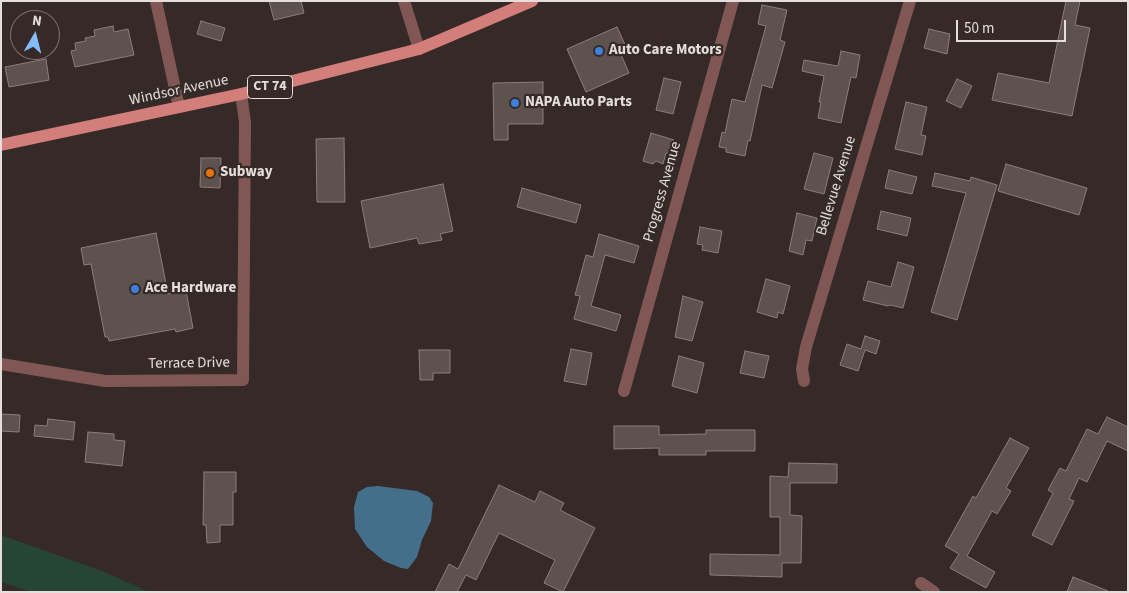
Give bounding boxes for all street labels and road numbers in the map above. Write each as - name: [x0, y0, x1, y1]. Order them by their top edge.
- street label: Windsor Avenue: [128, 72, 230, 110]
- road number: CT 74: [248, 75, 292, 98]
- street label: Bellevue Avenue: [813, 134, 861, 238]
- street label: Progress Avenue: [640, 140, 686, 244]
- street label: Terrace Drive: [148, 354, 230, 374]

